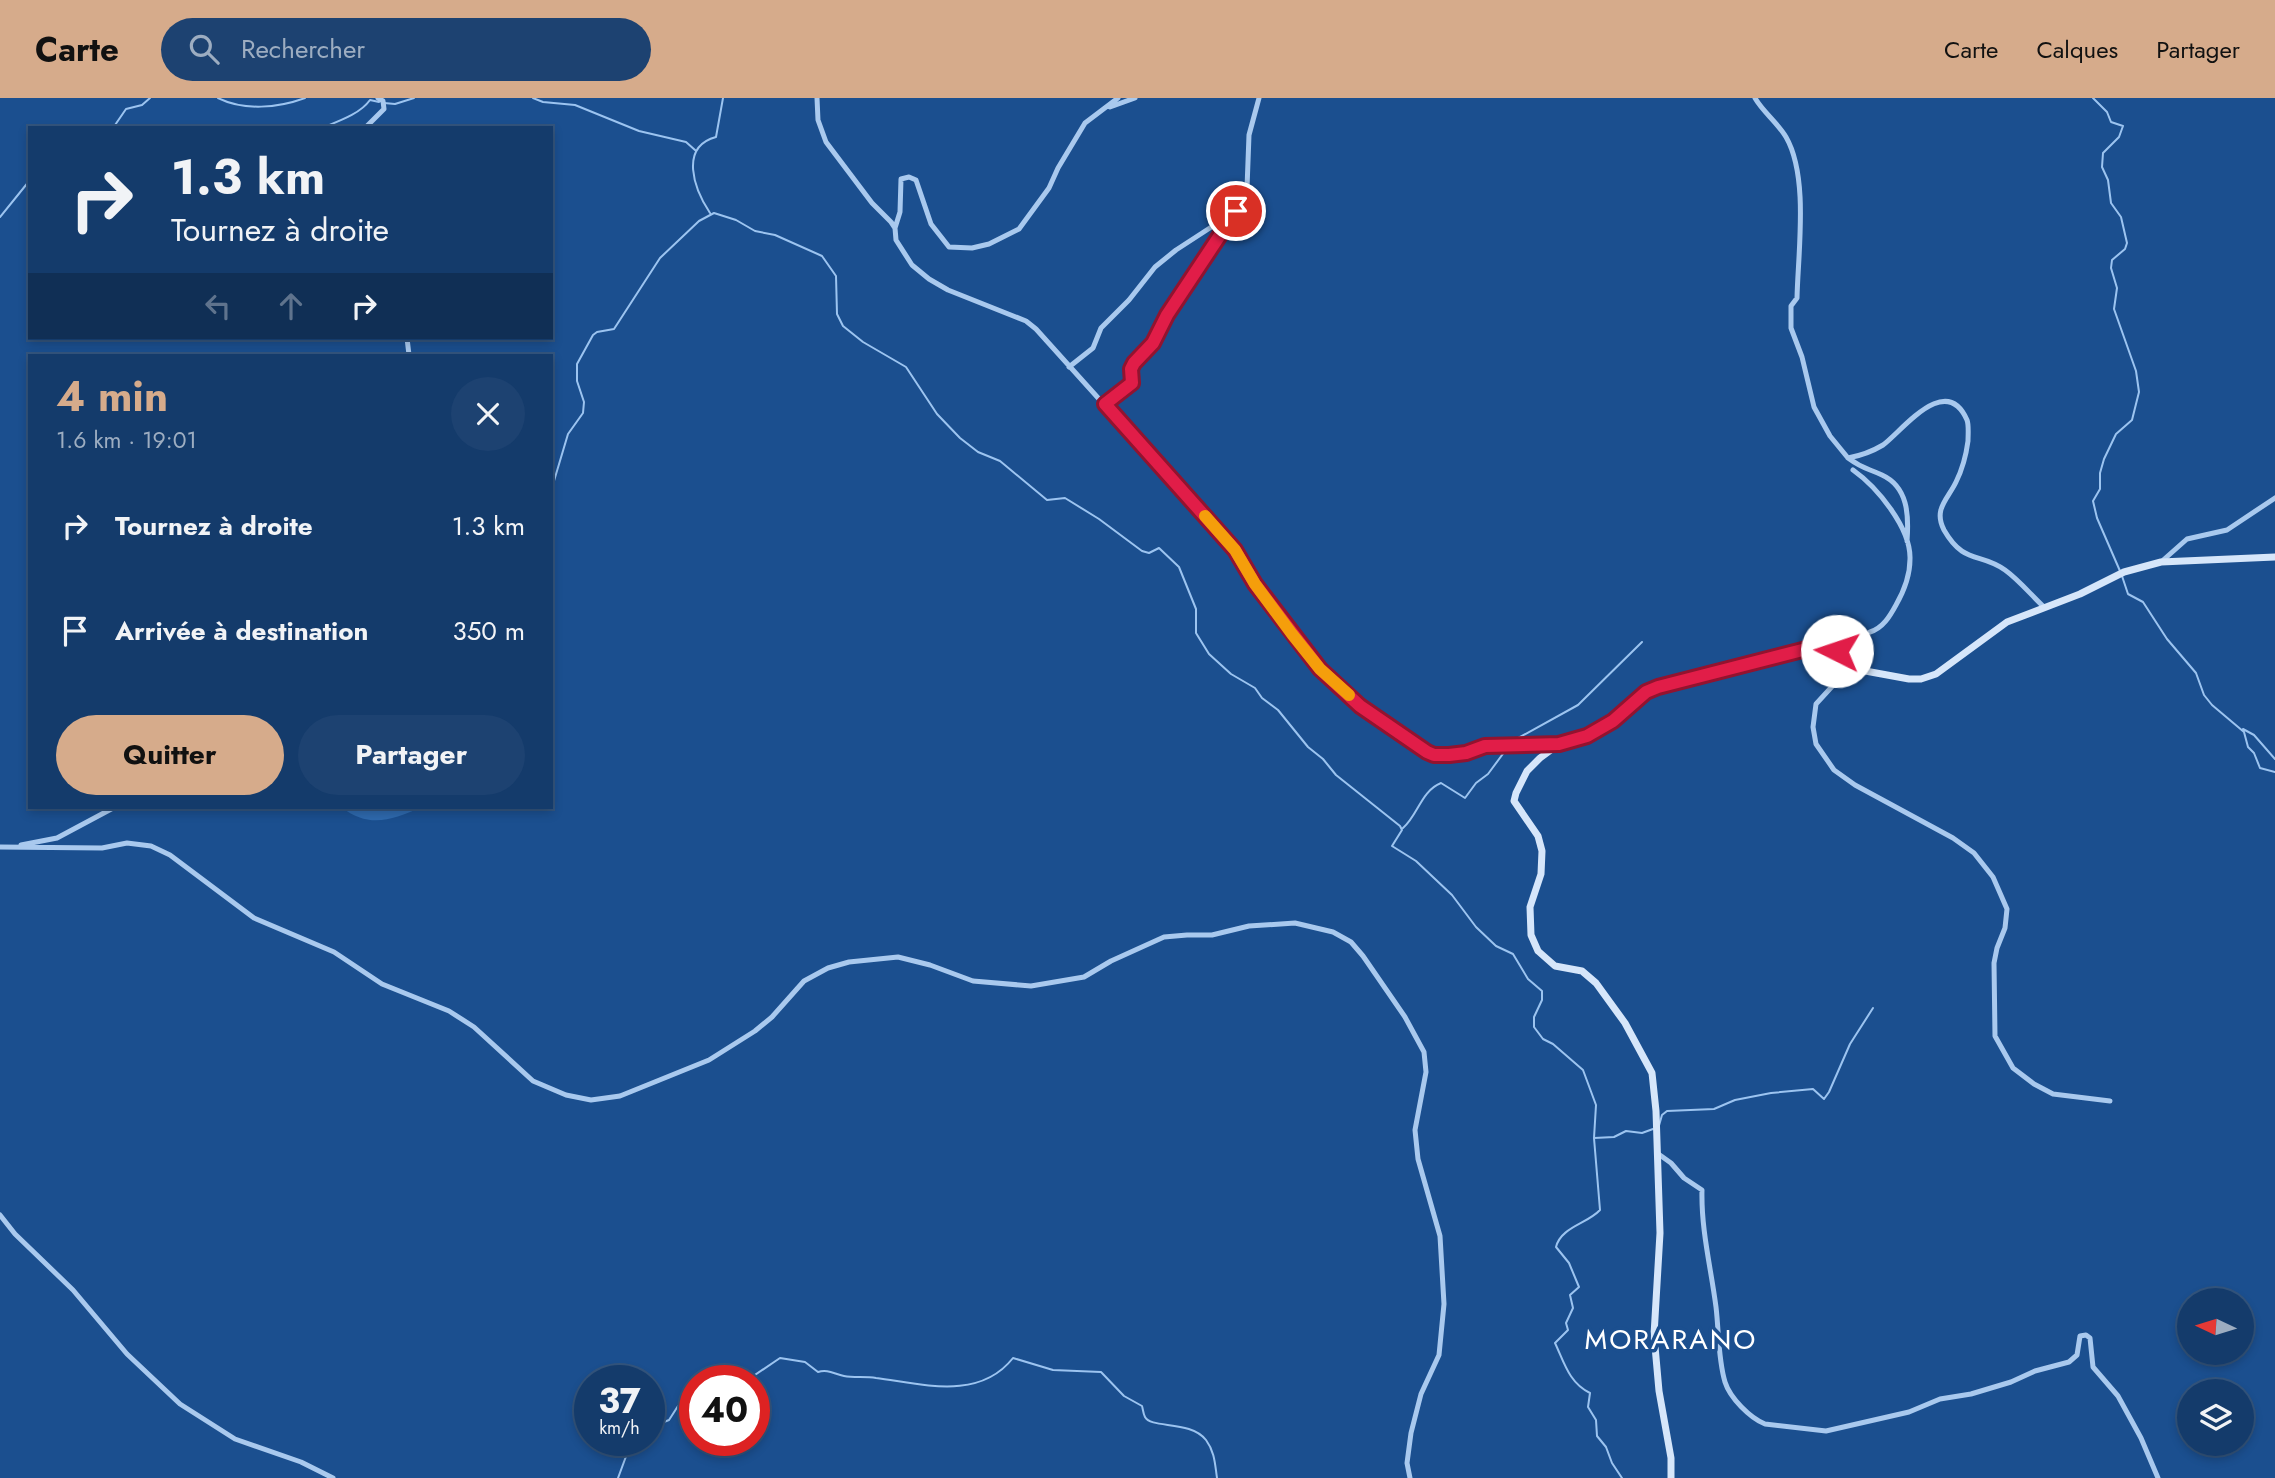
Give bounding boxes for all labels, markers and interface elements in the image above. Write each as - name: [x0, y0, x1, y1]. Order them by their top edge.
- search box: [161, 18, 651, 81]
- text: Carte: [35, 26, 119, 73]
- icon: search: [185, 30, 223, 68]
- text: Rechercher: [241, 30, 365, 68]
- text: Carte: [1944, 32, 1998, 67]
- text: Calques: [2036, 32, 2118, 67]
- text: Partager: [2156, 32, 2240, 67]
- text: 1.3 km: [171, 142, 325, 212]
- icon: right: [56, 154, 147, 245]
- pin: [1206, 181, 1266, 241]
- icon: arrive: [1217, 192, 1255, 230]
- text: Tournez à droite: [171, 207, 389, 253]
- icon: left: [199, 287, 237, 325]
- icon: ahead: [272, 287, 310, 325]
- icon: right: [345, 287, 383, 325]
- text: 4 min: [56, 366, 168, 427]
- button: close: [451, 377, 525, 451]
- text: 1.6 km · 19:01: [56, 423, 197, 457]
- icon: right: [56, 507, 94, 545]
- text: Tournez à droite: [115, 507, 313, 545]
- text: 1.3 km: [452, 507, 525, 545]
- icon: arrive: [56, 612, 94, 650]
- text: Arrivée à destination: [115, 612, 368, 650]
- text: 350 m: [452, 612, 525, 650]
- position arrow: [1800, 614, 1874, 688]
- button: Quitter: [56, 715, 284, 795]
- button: Partager: [298, 715, 525, 795]
- north arrow: [2177, 1288, 2254, 1365]
- map controls: [2177, 1288, 2254, 1456]
- district label: MORARANO: [1585, 1319, 1757, 1360]
- speed limit sign: 40: [679, 1365, 770, 1456]
- text: 37: [598, 1376, 641, 1426]
- button: layers: [2177, 1379, 2254, 1456]
- text: km/h: [599, 1415, 640, 1441]

